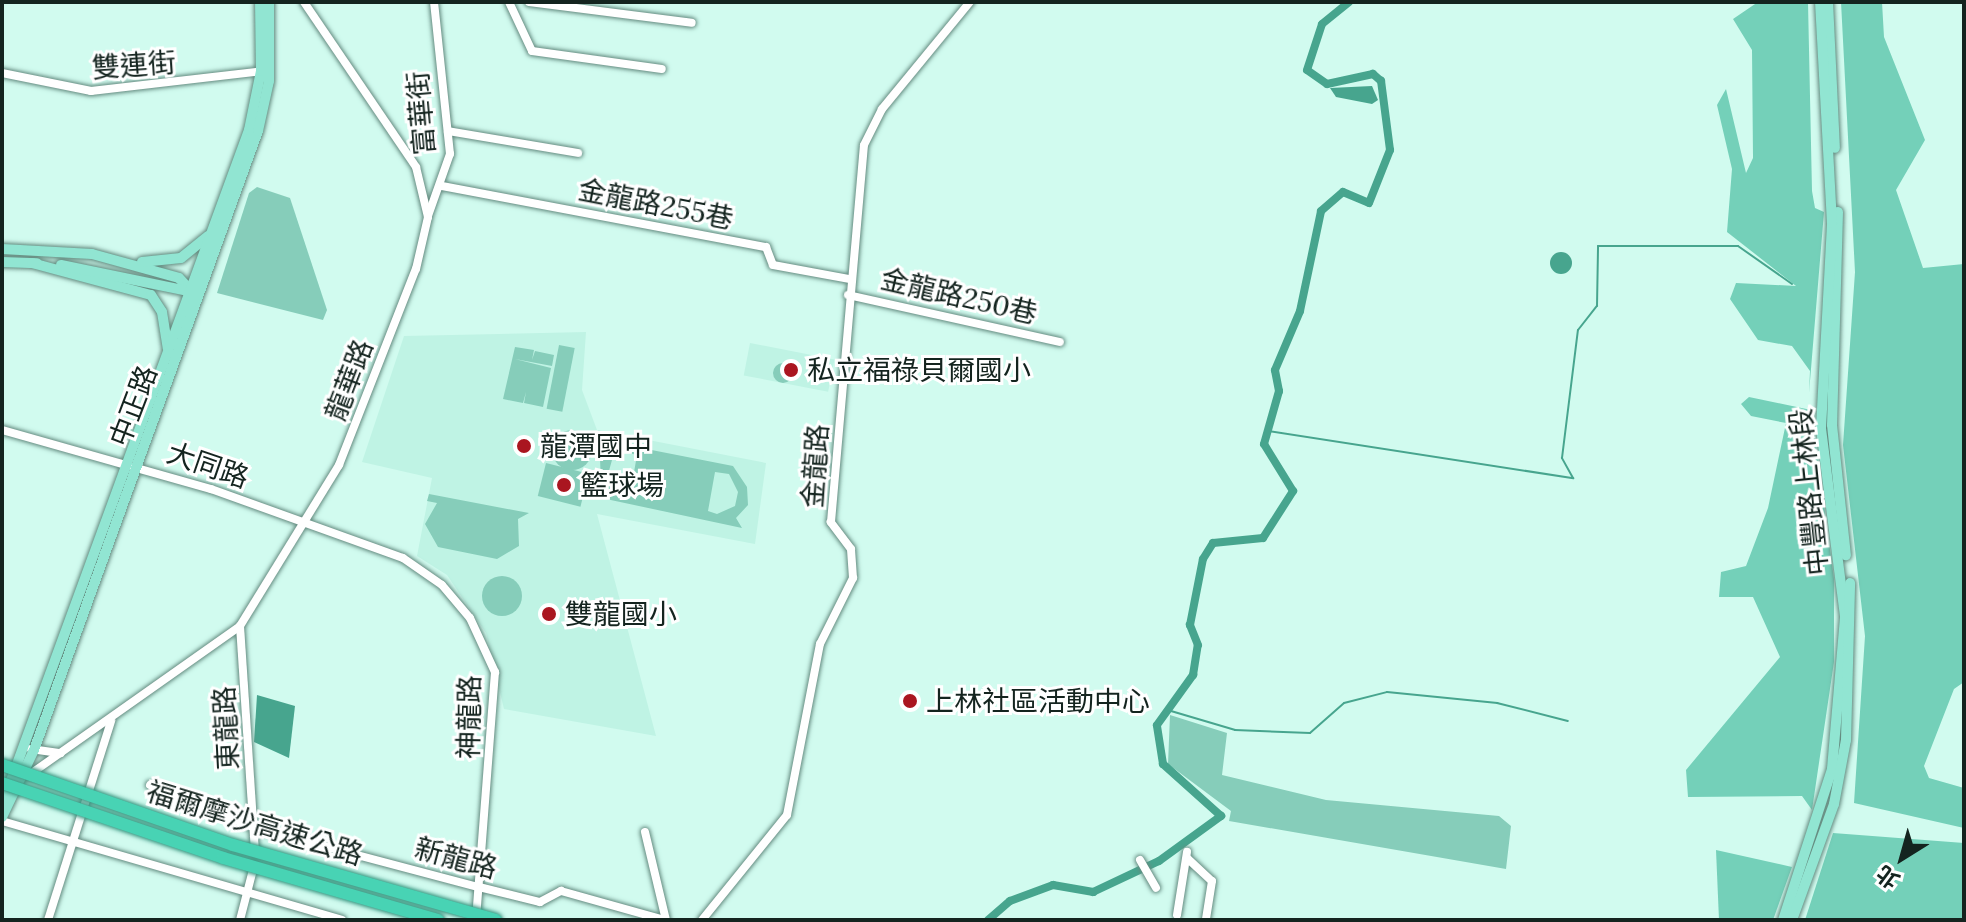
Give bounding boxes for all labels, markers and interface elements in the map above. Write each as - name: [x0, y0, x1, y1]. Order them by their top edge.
- street label: 雙連街: [91, 45, 177, 85]
- street label: 富華街: [401, 70, 441, 156]
- street label: 金龍路255巷: [575, 172, 737, 236]
- street label: 金龍路250巷: [877, 262, 1041, 330]
- street label: 龍華路: [318, 335, 380, 425]
- place label: 私立福祿貝爾國小: [807, 353, 1031, 387]
- street label: 中正路: [102, 361, 164, 451]
- marker: 私立福祿貝爾國小: [782, 361, 800, 379]
- street label: 中豐路上林段: [1784, 407, 1834, 577]
- street label: 金龍路: [795, 423, 835, 509]
- place label: 龍潭國中: [540, 429, 652, 463]
- street label: 大同路: [163, 435, 253, 495]
- marker: 龍潭國中: [515, 437, 533, 455]
- place label: 籃球場: [580, 468, 664, 502]
- marker: 籃球場: [555, 476, 573, 494]
- place label: 雙龍國小: [565, 597, 677, 631]
- marker: 雙龍國小: [540, 605, 558, 623]
- street label: 神龍路: [451, 675, 487, 759]
- place label: 上林社區活動中心: [926, 684, 1150, 718]
- street label: 東龍路: [207, 685, 245, 771]
- marker: 上林社區活動中心: [901, 692, 919, 710]
- street label: 福爾摩沙高速公路: [143, 774, 367, 872]
- north arrow: [1862, 818, 1942, 898]
- street label: 新龍路: [411, 831, 501, 885]
- text: 北: [1870, 859, 1905, 895]

